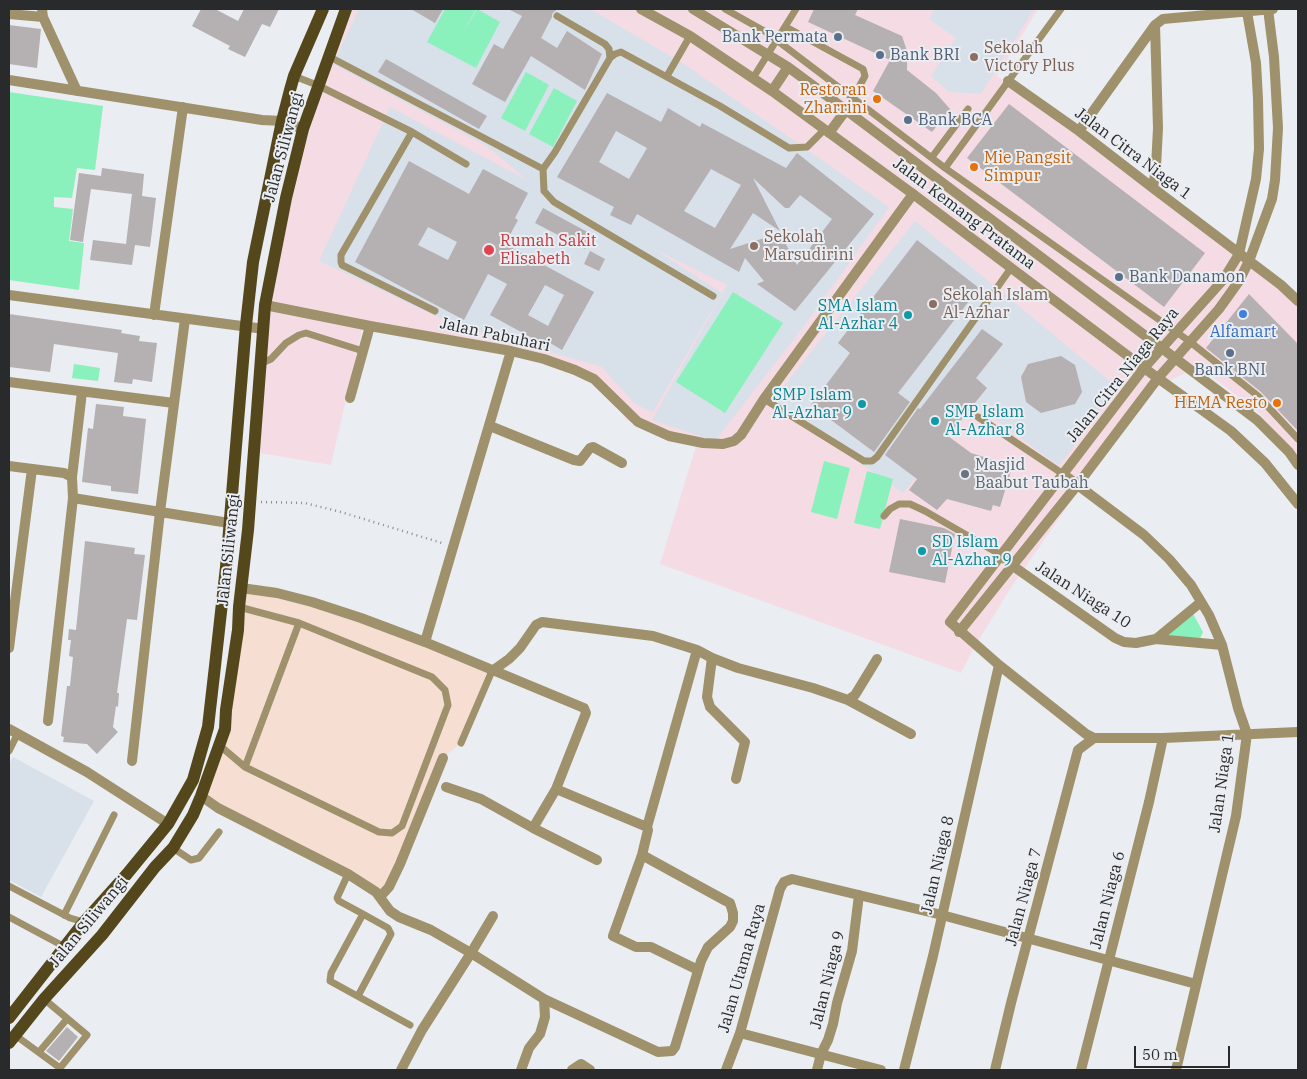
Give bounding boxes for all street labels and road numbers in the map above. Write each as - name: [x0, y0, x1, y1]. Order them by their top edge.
- street label: Jalan Siliwangi: [260, 90, 308, 204]
- street label: Jalan Citra Niaga 1: [1071, 104, 1195, 204]
- street label: Jalan Kemang Pratama: [889, 154, 1039, 274]
- street label: Jalan Citra Niaga Raya: [1063, 304, 1183, 446]
- street label: Jalan Pabuhari: [438, 314, 552, 356]
- street label: Jalan Siliwangi: [214, 493, 244, 607]
- street label: Jalan Niaga 10: [1032, 557, 1134, 633]
- street label: Jalan Niaga 1: [1206, 732, 1238, 834]
- street label: Jalan Niaga 8: [917, 814, 959, 916]
- street label: Jalan Niaga 7: [1002, 846, 1046, 948]
- street label: Jalan Niaga 6: [1087, 849, 1129, 951]
- street label: Jalan Siliwangi: [45, 873, 133, 971]
- street label: Jalan Utama Raya: [714, 901, 770, 1035]
- street label: Jalan Niaga 9: [807, 929, 849, 1031]

